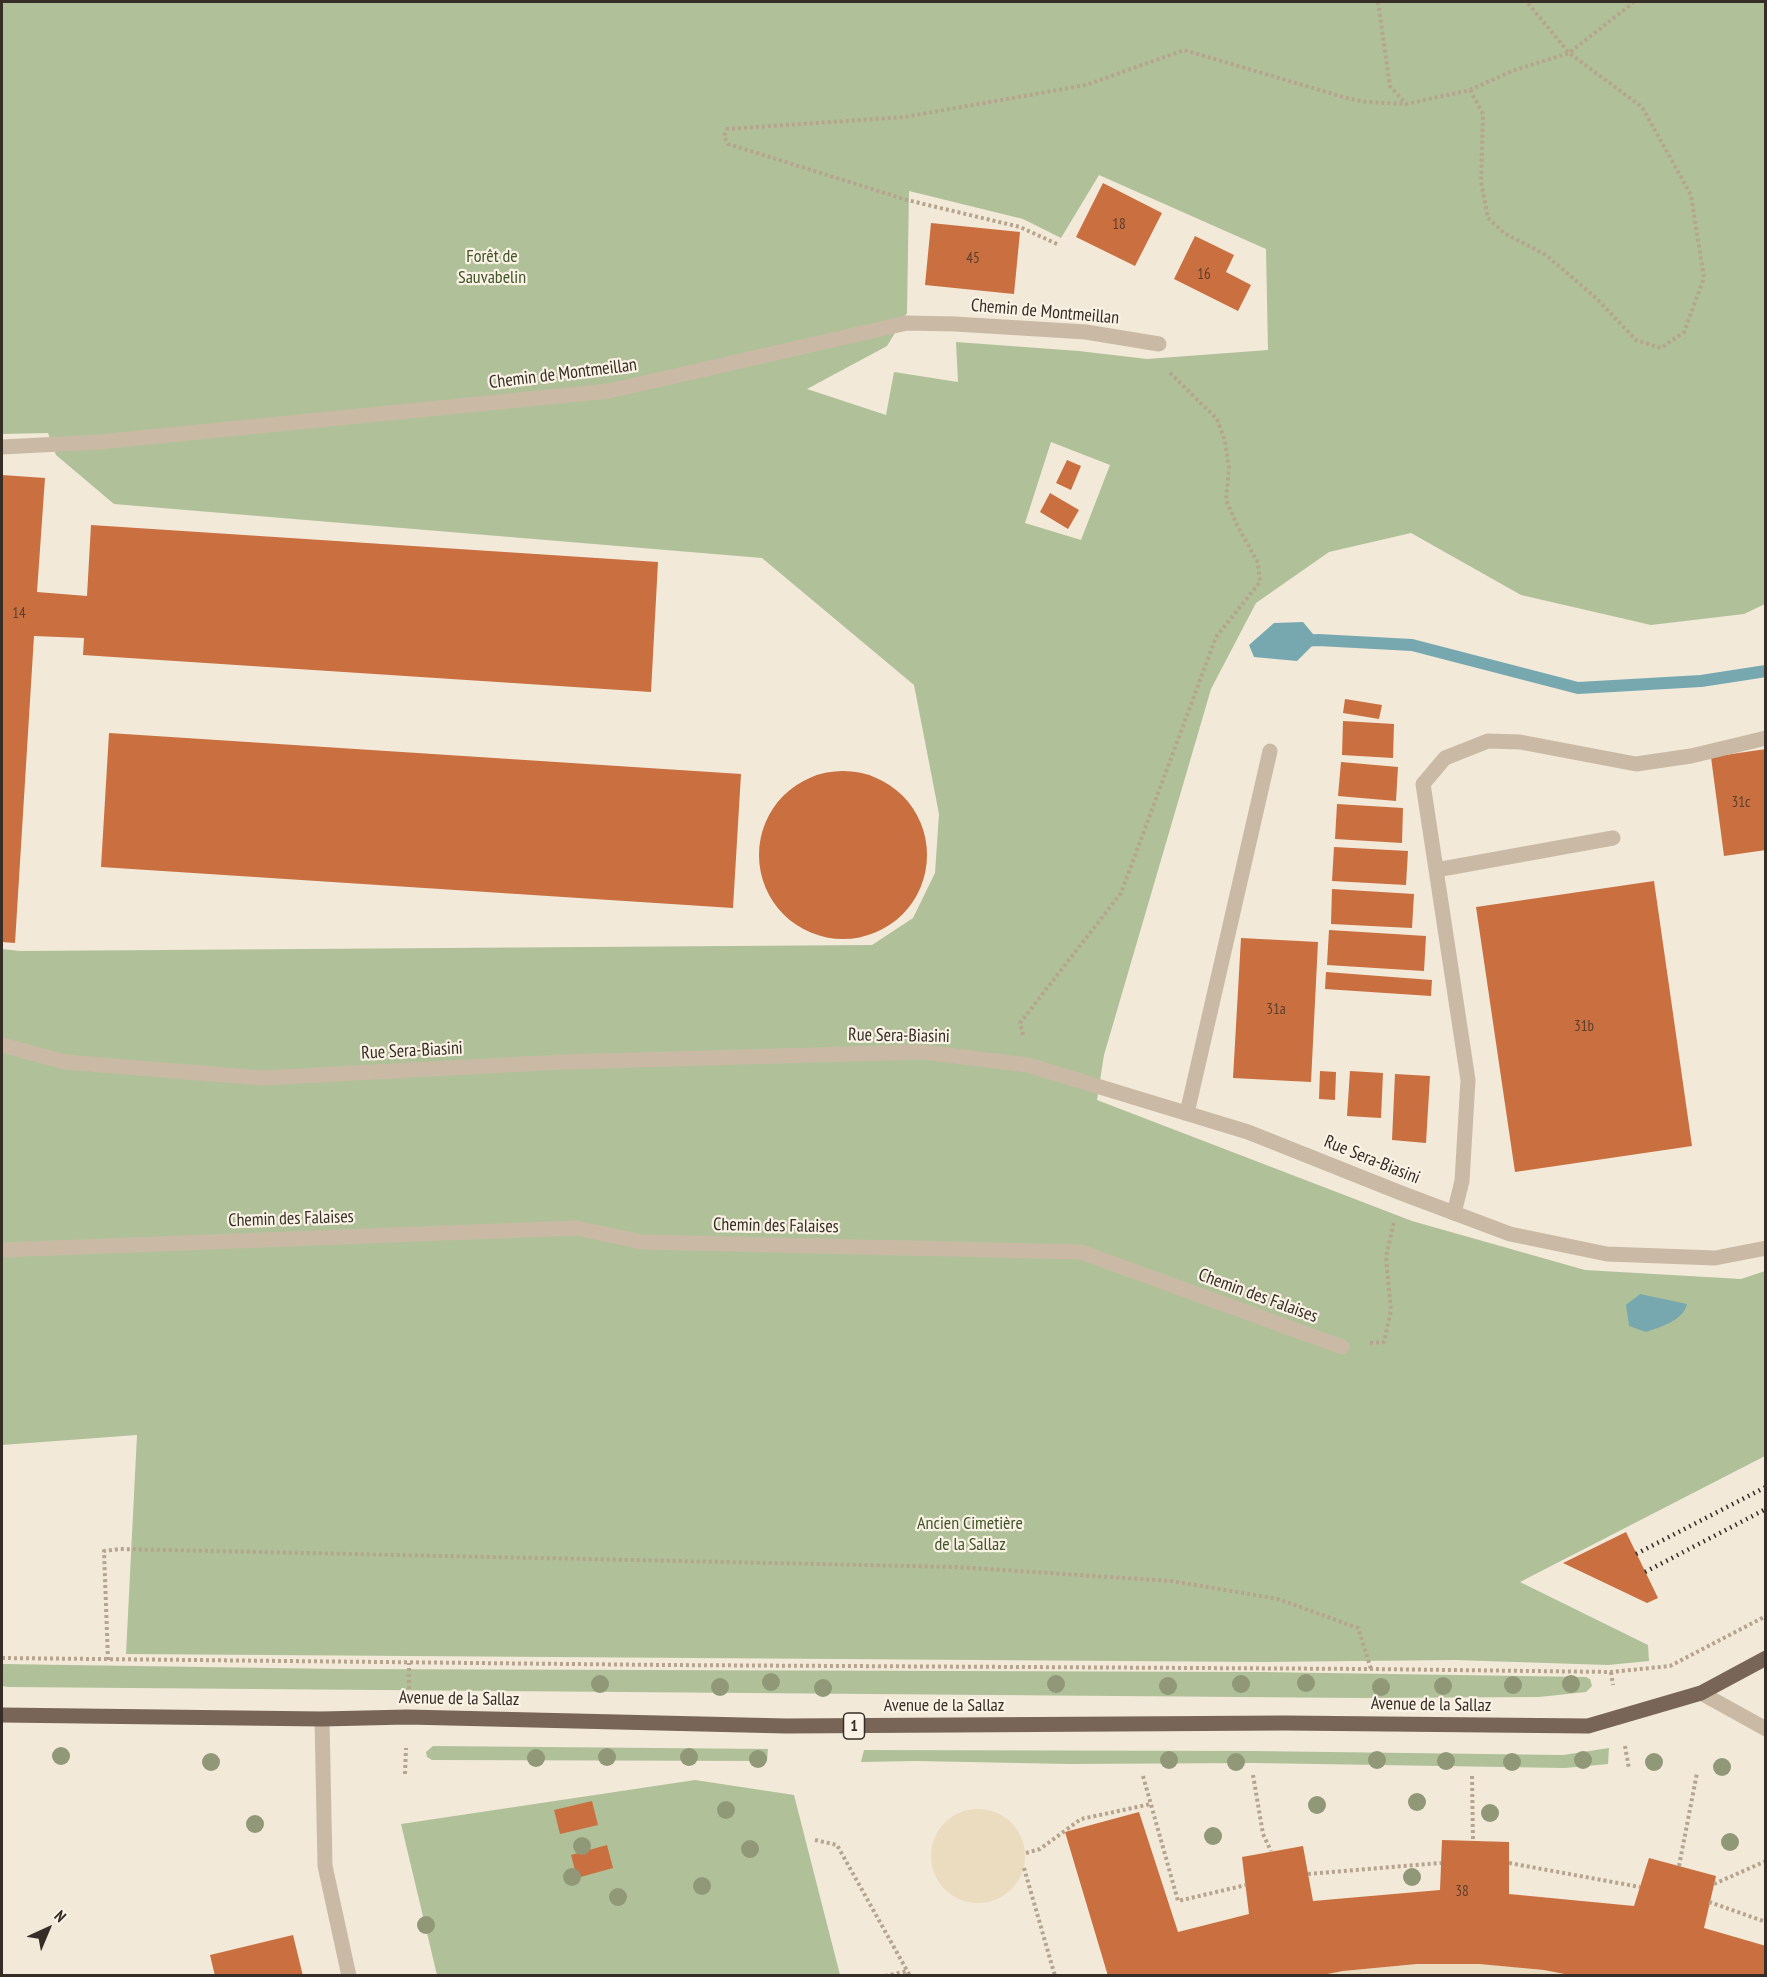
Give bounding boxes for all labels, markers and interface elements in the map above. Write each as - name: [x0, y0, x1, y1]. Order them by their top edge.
- house number: 18: [1112, 216, 1126, 234]
- park label: Forêt de Sauvabelin: [458, 246, 526, 288]
- house number: 45: [966, 250, 980, 268]
- house number: 16: [1197, 266, 1211, 284]
- street label: Chemin de Montmeillan: [970, 295, 1120, 329]
- street label: Chemin de Montmeillan: [488, 354, 638, 394]
- house number: 14: [12, 605, 26, 623]
- house number: 31c: [1732, 794, 1750, 812]
- house number: 31a: [1266, 1001, 1286, 1019]
- house number: 31b: [1574, 1018, 1594, 1036]
- street label: Rue Sera-Biasini: [848, 1024, 950, 1048]
- street label: Rue Sera-Biasini: [361, 1038, 463, 1064]
- street label: Rue Sera-Biasini: [1321, 1131, 1423, 1189]
- street label: Chemin des Falaises: [228, 1206, 354, 1232]
- street label: Chemin des Falaises: [713, 1214, 839, 1238]
- street label: Chemin des Falaises: [1195, 1264, 1321, 1328]
- park label: Ancien Cimetière de la Sallaz: [917, 1513, 1023, 1556]
- street label: Avenue de la Sallaz: [399, 1687, 519, 1711]
- street label: Avenue de la Sallaz: [1371, 1693, 1491, 1717]
- street label: Avenue de la Sallaz: [884, 1695, 1004, 1717]
- road number: 1: [844, 1713, 864, 1739]
- house number: 38: [1455, 1883, 1469, 1901]
- north arrow: [18, 1899, 78, 1959]
- text: N: [50, 1906, 71, 1926]

